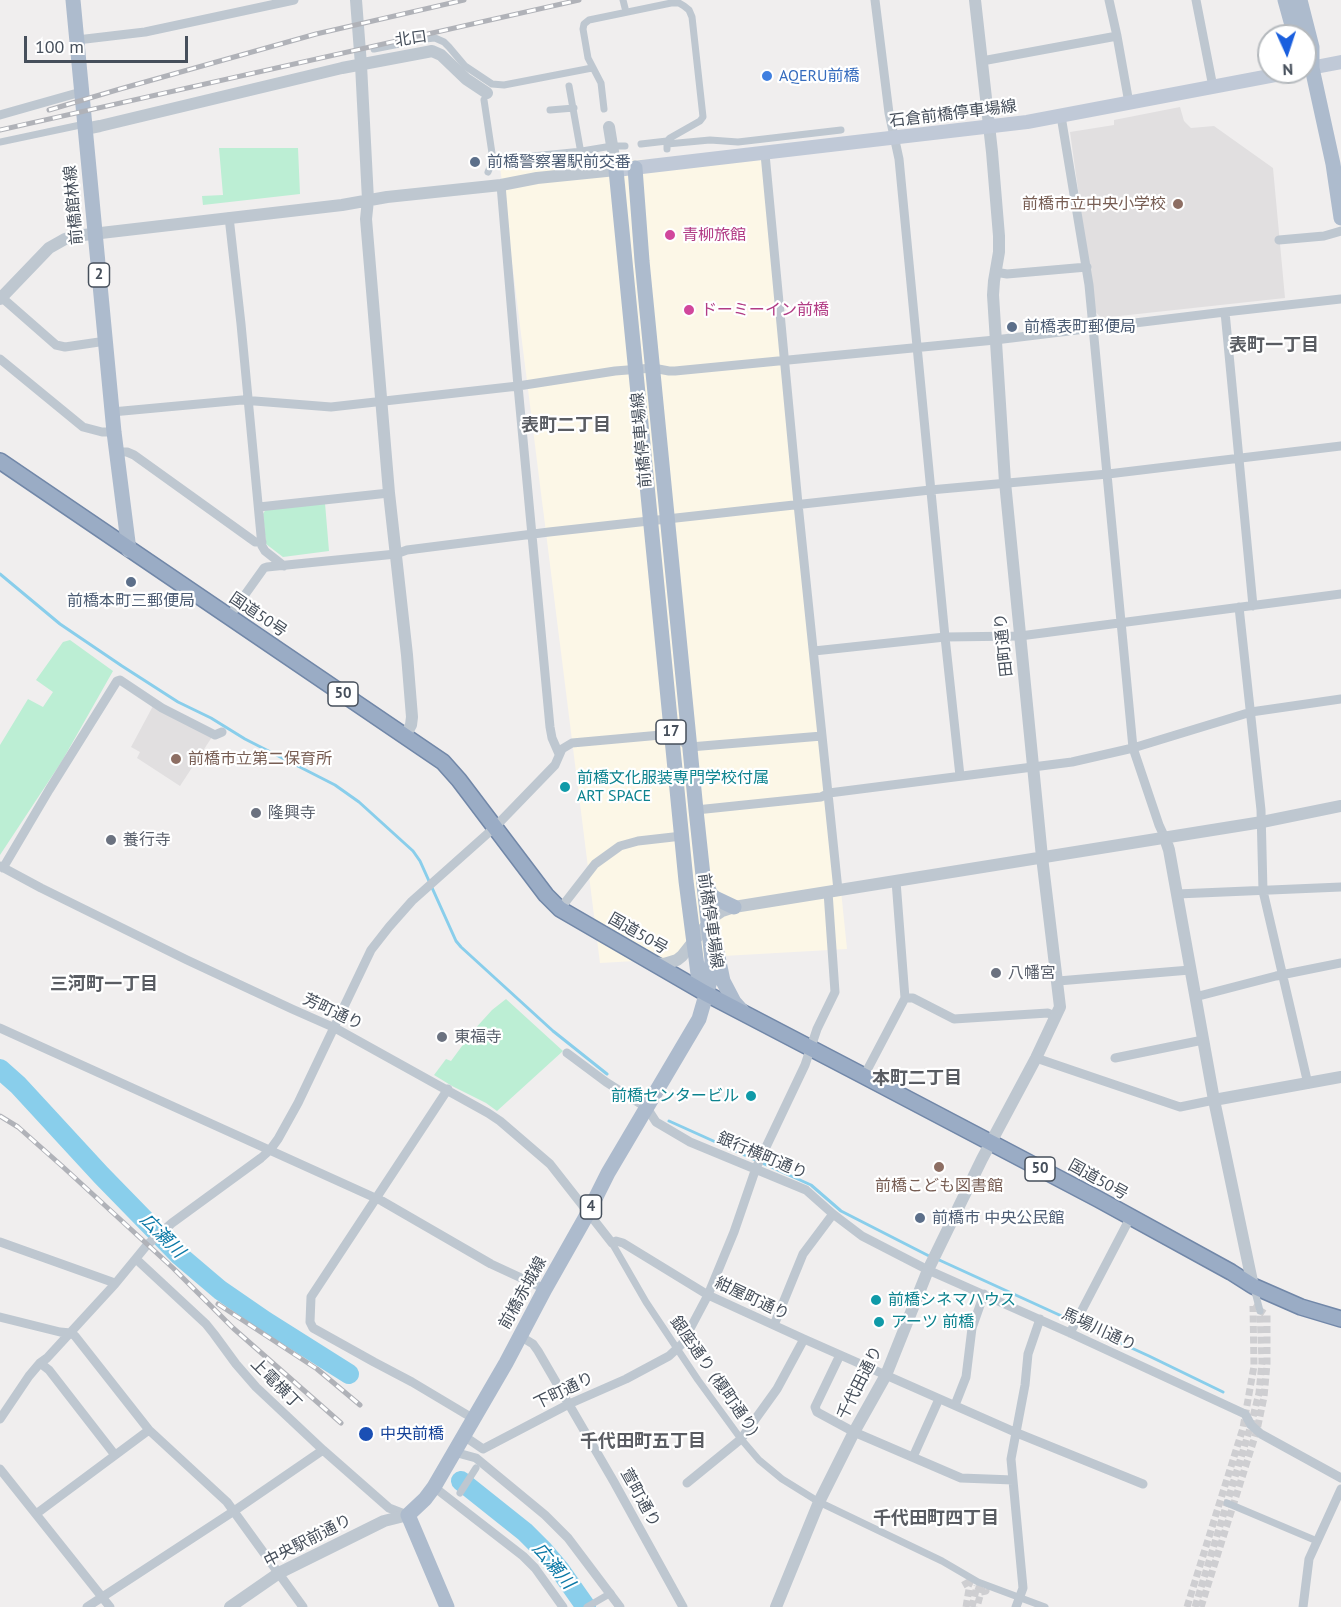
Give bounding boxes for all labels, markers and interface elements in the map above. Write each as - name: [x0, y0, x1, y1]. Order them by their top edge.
- scale bar: [27, 24, 190, 62]
- north arrow: [1257, 24, 1317, 84]
- street label: 北口: [394, 27, 428, 51]
- text: 100 m: [35, 35, 84, 58]
- text: N: [1282, 60, 1294, 80]
- place label: AQERU前橋: [779, 66, 859, 86]
- marker: AQERU前橋: [760, 69, 774, 83]
- street label: 石倉前橋停車場線: [888, 97, 1018, 131]
- place label: 前橋警察署駅前交番: [487, 152, 631, 172]
- marker: 前橋警察署駅前交番: [468, 155, 482, 169]
- street label: 前橋館林線: [61, 164, 87, 246]
- place label: 前橋市立中央小学校: [1022, 194, 1166, 214]
- marker: 前橋市立中央小学校: [1171, 197, 1185, 211]
- place label: 青柳旅館: [682, 225, 746, 245]
- marker: 青柳旅館: [663, 228, 677, 242]
- road number: 2: [88, 263, 110, 287]
- place label: ドーミーイン前橋: [701, 300, 829, 320]
- marker: ドーミーイン前橋: [682, 303, 696, 317]
- place label: 前橋表町郵便局: [1024, 317, 1136, 337]
- marker: 前橋表町郵便局: [1005, 320, 1019, 334]
- district label: 表町一丁目: [1229, 335, 1319, 357]
- street label: 前橋停車場線: [628, 391, 656, 489]
- district label: 表町二丁目: [521, 415, 611, 437]
- marker: 前橋本町三郵便局: [124, 575, 138, 589]
- street label: 国道50号: [226, 589, 290, 641]
- place label: 前橋本町三郵便局: [67, 591, 195, 611]
- street label: 田町通り: [991, 612, 1017, 678]
- road number: 50: [328, 682, 358, 706]
- road number: 17: [656, 720, 686, 744]
- place label: 前橋市立第二保育所: [188, 749, 332, 769]
- marker: 前橋市立第二保育所: [169, 752, 183, 766]
- place label: 前橋文化服装専門学校付属 ART SPACE: [577, 768, 769, 806]
- marker: 前橋文化服装専門学校付属 ART SPACE: [558, 780, 572, 794]
- place label: 隆興寺: [268, 803, 316, 823]
- marker: 隆興寺: [249, 806, 263, 820]
- place label: 養行寺: [123, 830, 171, 850]
- marker: 養行寺: [104, 833, 118, 847]
- street label: 前橋停車場線: [694, 872, 726, 970]
- street label: 国道50号: [605, 909, 671, 959]
- place label: 八幡宮: [1008, 963, 1056, 983]
- marker: 八幡宮: [989, 966, 1003, 980]
- district label: 三河町一丁目: [50, 974, 158, 996]
- street label: 芳町通り: [300, 990, 366, 1034]
- place label: 東福寺: [454, 1027, 502, 1047]
- marker: 東福寺: [435, 1030, 449, 1044]
- district label: 本町二丁目: [872, 1068, 962, 1090]
- place label: 前橋センタービル: [611, 1086, 739, 1106]
- marker: 前橋センタービル: [744, 1089, 758, 1103]
- street label: 銀行横町通り: [714, 1128, 810, 1184]
- street label: 国道50号: [1065, 1156, 1131, 1204]
- road number: 50: [1025, 1157, 1055, 1181]
- marker: 前橋こども図書館: [932, 1160, 946, 1174]
- place label: 前橋こども図書館: [875, 1176, 1003, 1196]
- road number: 4: [580, 1195, 602, 1219]
- place label: 前橋市 中央公民館: [932, 1208, 1064, 1228]
- water label: 広瀬川: [135, 1209, 189, 1263]
- marker: 前橋市 中央公民館: [913, 1211, 927, 1225]
- street label: 前橋赤城線: [495, 1253, 551, 1333]
- street label: 紺屋町通り: [712, 1273, 792, 1325]
- place label: 前橋シネマハウス: [888, 1290, 1016, 1310]
- marker: 前橋シネマハウス: [869, 1293, 883, 1307]
- street label: 馬場川通り: [1059, 1304, 1139, 1356]
- place label: アーツ 前橋: [891, 1312, 974, 1332]
- street label: 銀座通り (榎町通り): [666, 1313, 762, 1439]
- marker: アーツ 前橋: [872, 1315, 886, 1329]
- street label: 千代田通り: [833, 1343, 887, 1423]
- street label: 上電横丁: [247, 1355, 305, 1413]
- street label: 下町通り: [531, 1368, 597, 1414]
- place label: 中央前橋: [380, 1424, 444, 1444]
- marker: 中央前橋: [357, 1425, 375, 1443]
- district label: 千代田町五丁目: [580, 1431, 706, 1453]
- street label: 萱町通り: [616, 1465, 664, 1531]
- district label: 千代田町四丁目: [873, 1508, 999, 1530]
- street label: 中央駅前通り: [261, 1511, 355, 1571]
- water label: 広瀬川: [527, 1538, 579, 1594]

